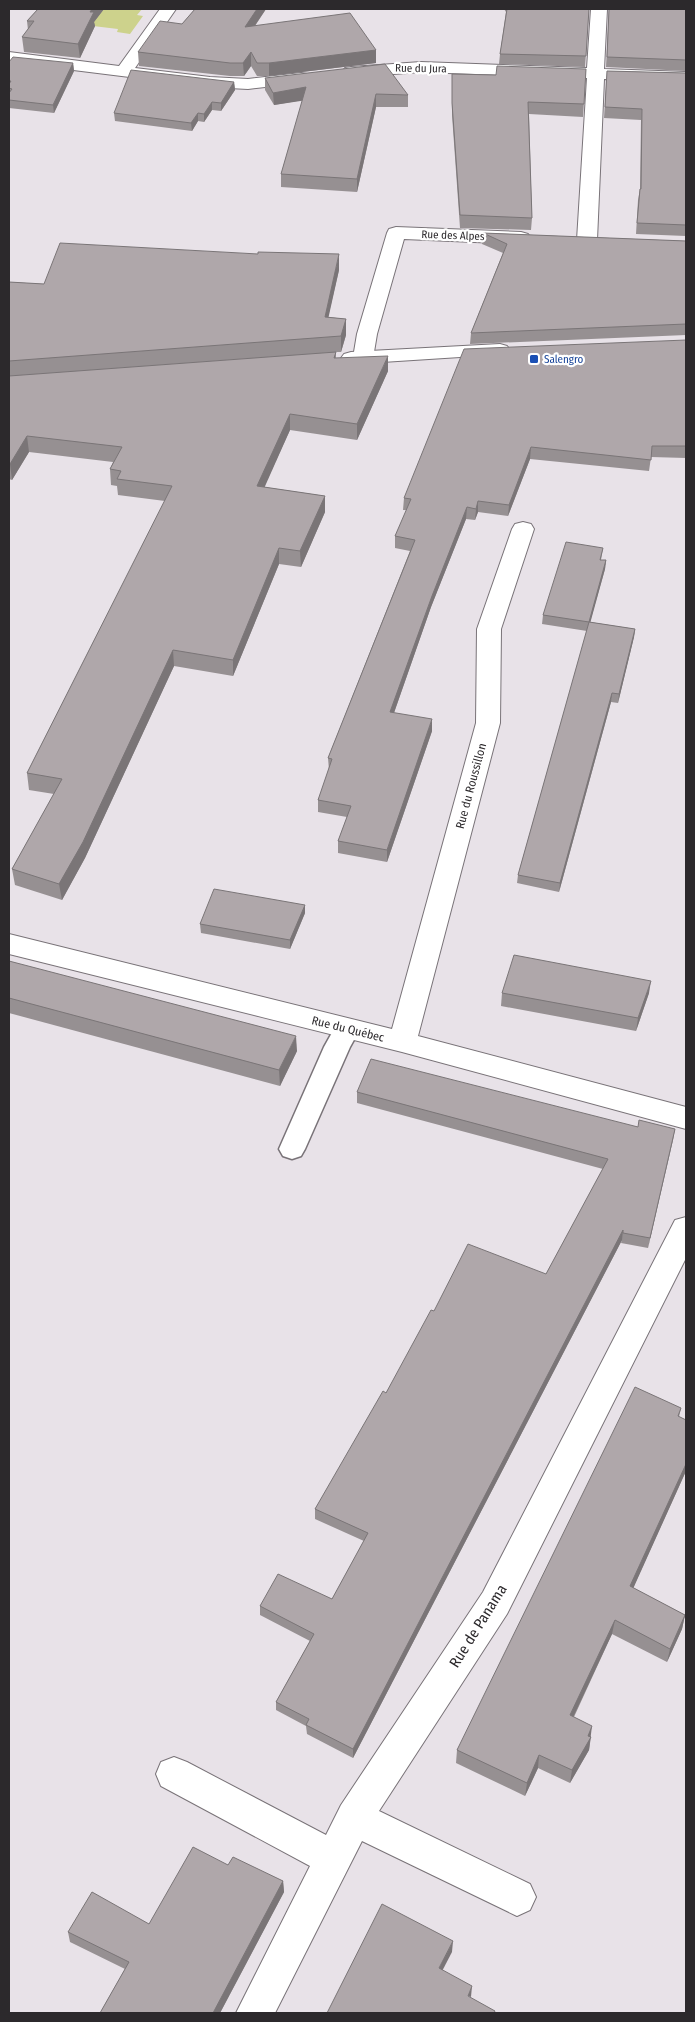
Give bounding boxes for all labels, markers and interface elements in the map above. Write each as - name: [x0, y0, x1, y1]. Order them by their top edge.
- street label: Rue du Jura: [395, 62, 447, 75]
- street label: Rue des Alpes: [421, 228, 485, 243]
- marker: Salengro: [528, 353, 540, 365]
- place label: Salengro: [544, 353, 584, 366]
- street label: Rue du Roussillon: [453, 742, 489, 830]
- street label: Rue du Québec: [310, 1013, 386, 1045]
- street label: Rue de Panama: [445, 1581, 511, 1671]

